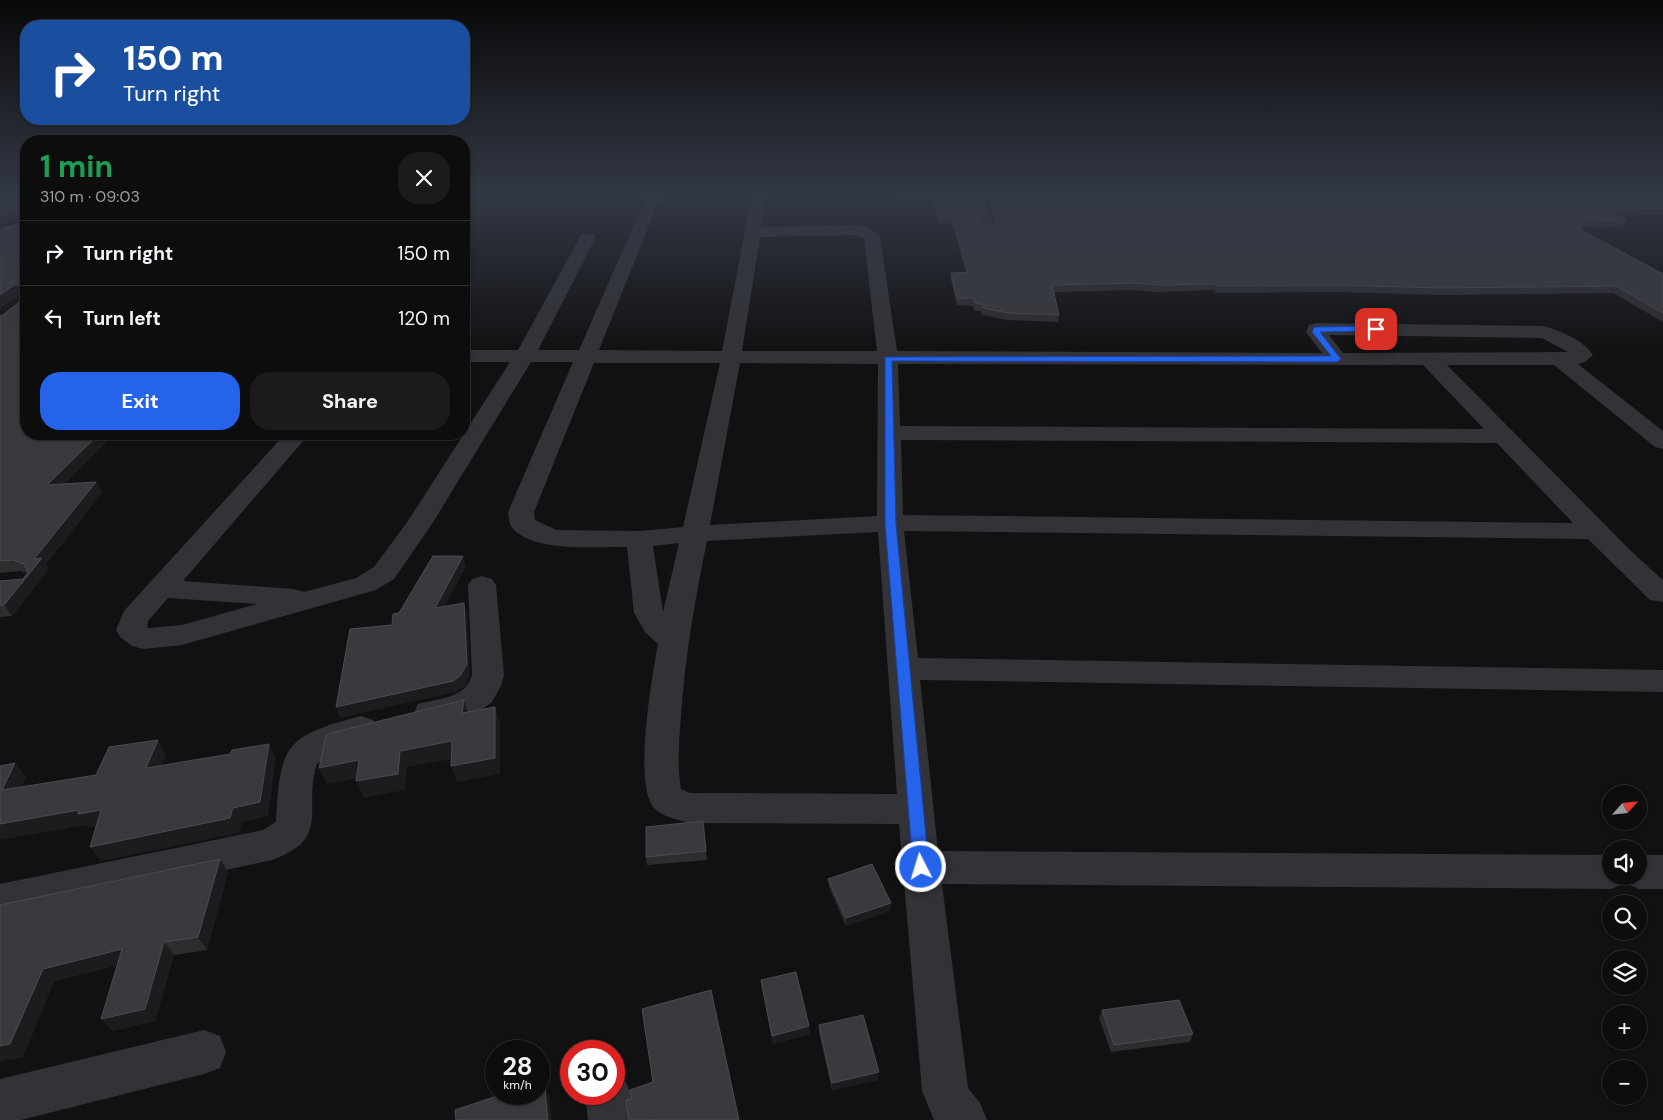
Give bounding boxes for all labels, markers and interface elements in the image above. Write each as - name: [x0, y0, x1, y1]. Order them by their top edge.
- text: 150 m: [123, 35, 223, 81]
- icon: right: [40, 40, 105, 105]
- text: Turn right: [123, 79, 220, 108]
- text: 1 min: [40, 147, 113, 186]
- button: close: [398, 152, 450, 204]
- text: 310 m · 09:03: [40, 186, 140, 207]
- icon: right: [40, 239, 68, 267]
- text: Turn right: [83, 241, 173, 266]
- text: 150 m: [398, 241, 450, 266]
- icon: left: [40, 304, 68, 332]
- text: Turn left: [83, 306, 161, 331]
- text: 120 m: [398, 306, 450, 331]
- pin: [1355, 308, 1397, 350]
- icon: arrive: [1362, 315, 1390, 343]
- button: Exit: [40, 372, 240, 430]
- button: Share: [250, 372, 450, 430]
- north arrow: [1602, 785, 1648, 830]
- map controls: [1602, 785, 1647, 1105]
- position arrow: [894, 840, 946, 892]
- button: sound: [1602, 840, 1647, 885]
- button: search: [1602, 895, 1647, 940]
- button: layers: [1602, 950, 1647, 995]
- button: +: [1602, 1005, 1647, 1050]
- speed limit sign: 30: [560, 1040, 625, 1105]
- text: 28: [502, 1050, 533, 1083]
- button: −: [1602, 1060, 1647, 1105]
- text: km/h: [503, 1077, 532, 1093]

